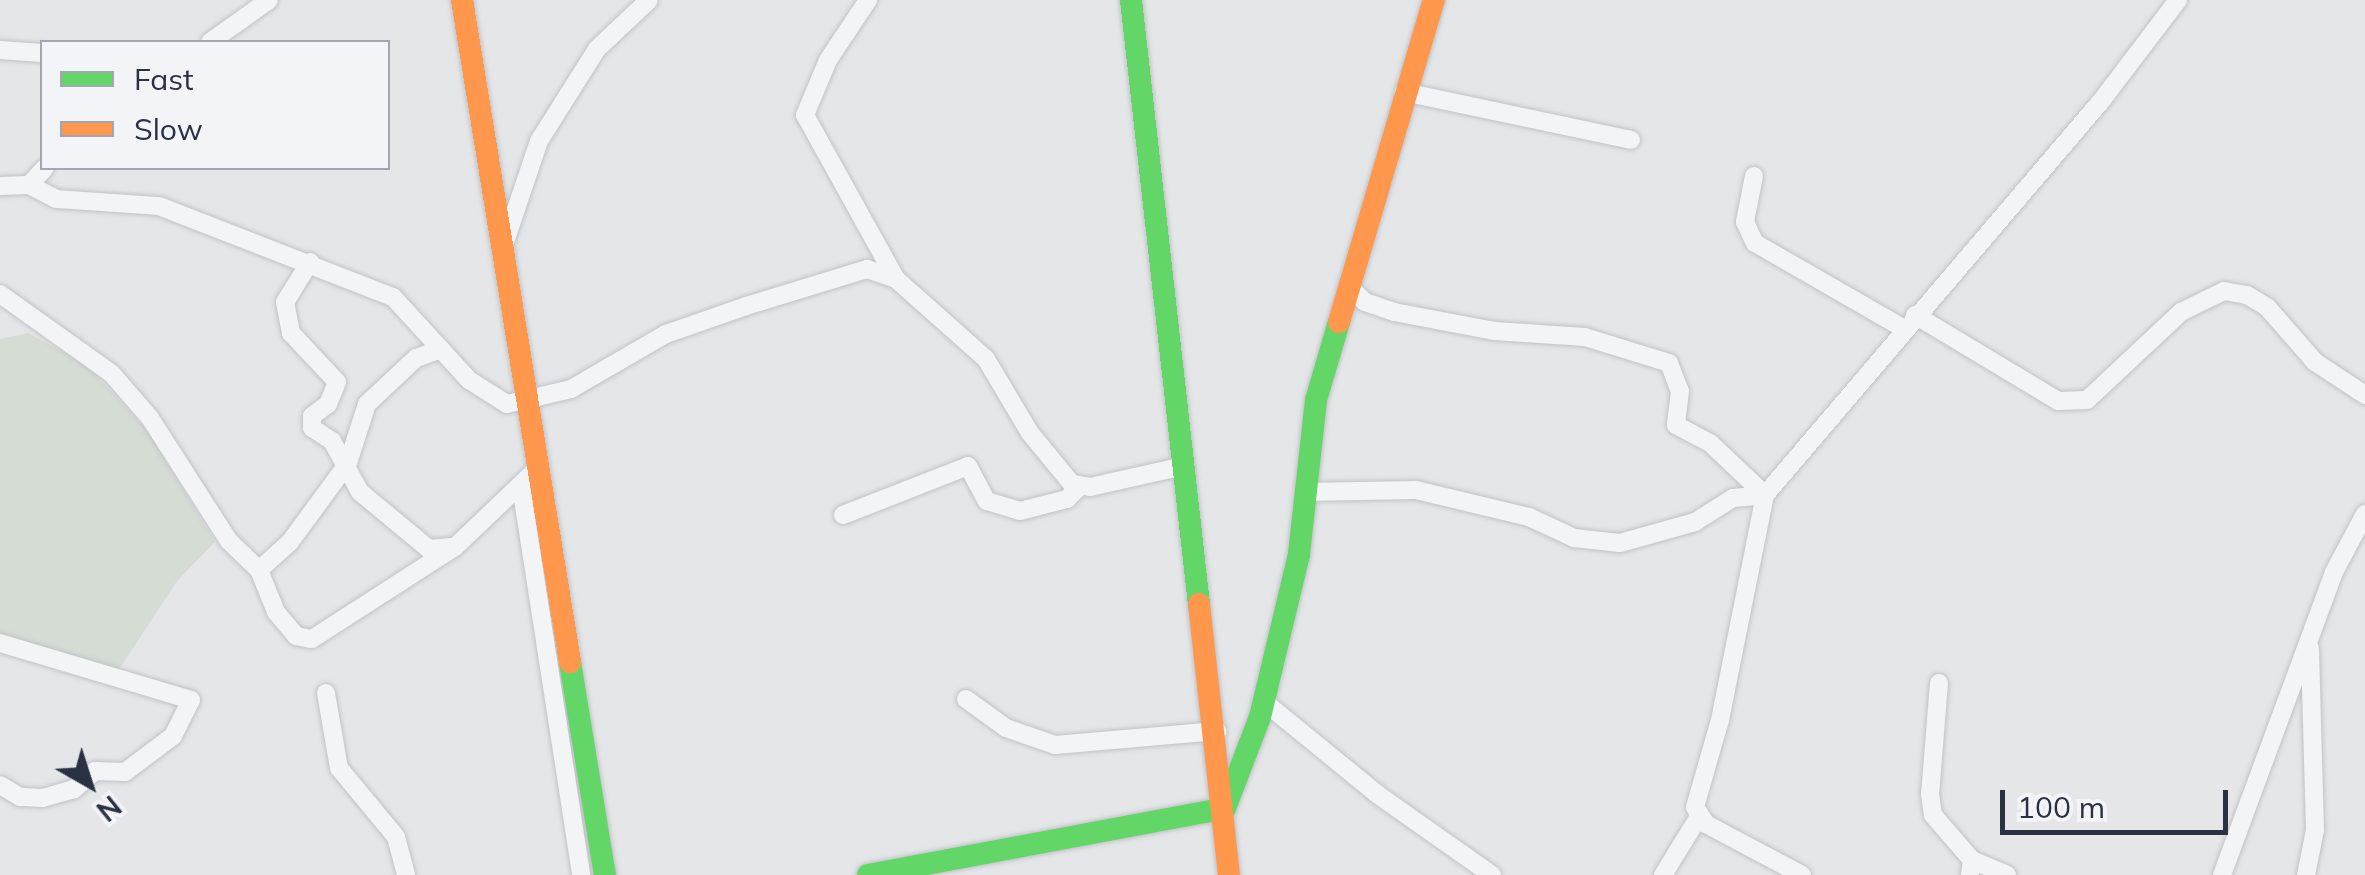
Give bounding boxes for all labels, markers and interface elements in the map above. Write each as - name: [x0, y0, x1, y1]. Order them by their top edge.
- legend: [40, 40, 390, 170]
- text: Fast: [134, 60, 194, 98]
- text: Slow: [134, 110, 203, 148]
- north arrow: [40, 735, 140, 835]
- scale bar: [2005, 770, 2232, 832]
- text: N: [90, 788, 128, 829]
- text: 100 m: [2017, 788, 2105, 826]

